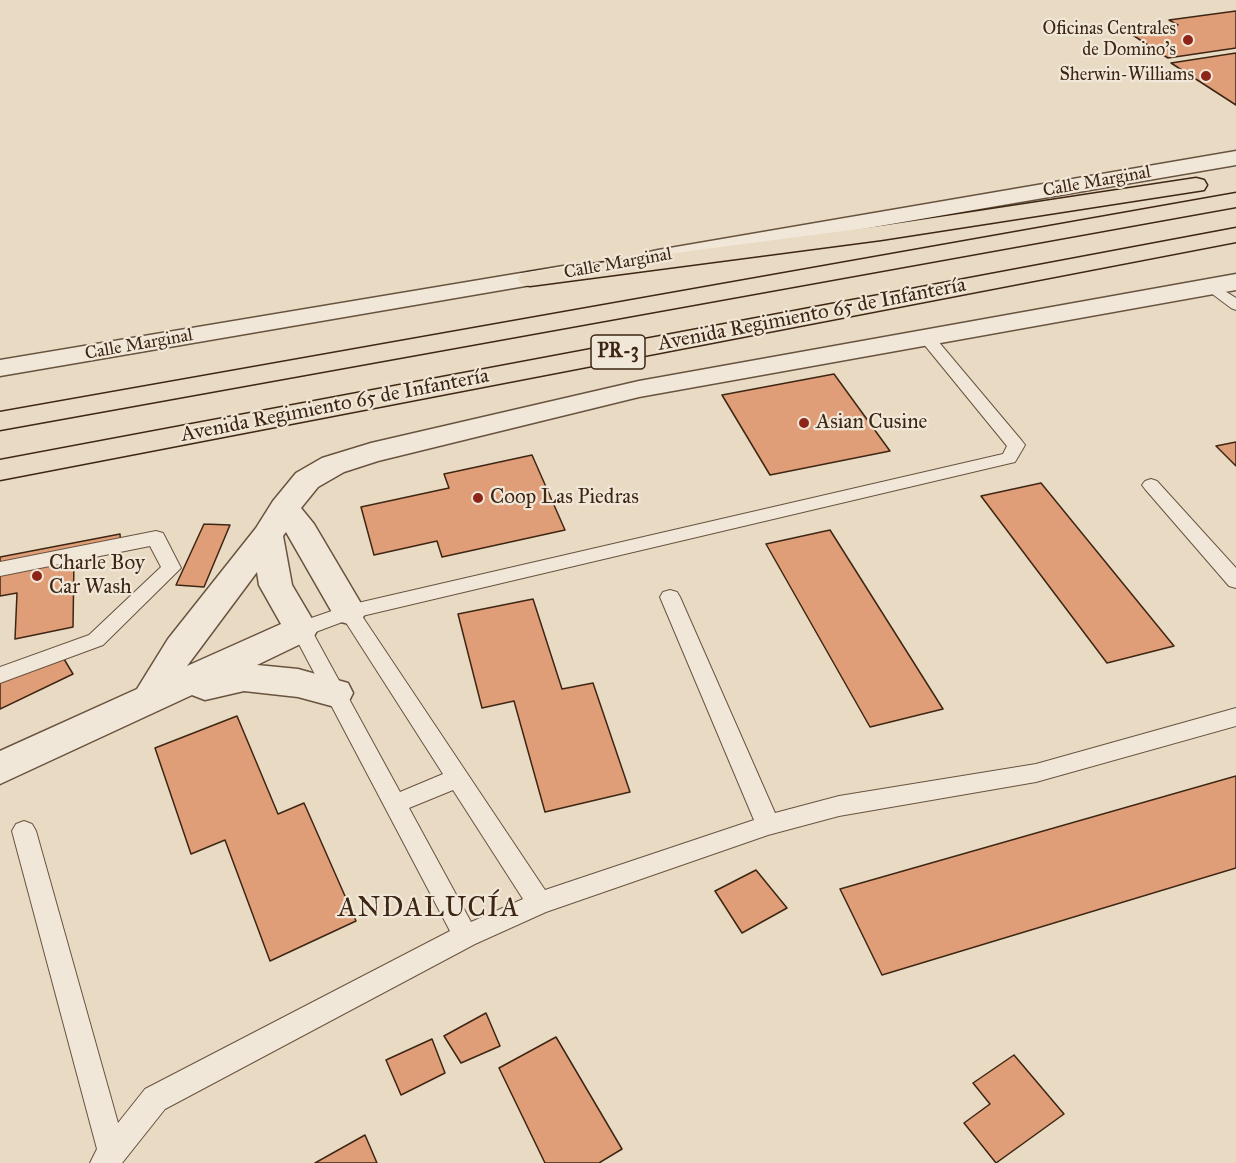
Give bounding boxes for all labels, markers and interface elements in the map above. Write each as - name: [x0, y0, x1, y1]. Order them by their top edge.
- place label: Oficinas Centrales de Domino's: [1043, 19, 1176, 62]
- marker: Oficinas Centrales de Domino's: [1181, 33, 1195, 47]
- place label: Sherwin-Williams: [1059, 65, 1194, 87]
- marker: Sherwin-Williams: [1199, 69, 1213, 83]
- street label: Calle Marginal: [1041, 162, 1153, 202]
- street label: Calle Marginal: [562, 244, 674, 284]
- street label: Avenida Regimiento 65 de Infantería: [656, 273, 968, 357]
- street label: Calle Marginal: [83, 325, 195, 365]
- road number: PR-3: [591, 335, 645, 369]
- street label: Avenida Regimiento 65 de Infantería: [179, 364, 491, 448]
- place label: Asian Cusine: [816, 410, 927, 436]
- marker: Asian Cusine: [797, 416, 811, 430]
- place label: Coop Las Piedras: [490, 485, 639, 511]
- marker: Coop Las Piedras: [471, 491, 485, 505]
- place label: Charle Boy Car Wash: [49, 551, 145, 601]
- marker: Charle Boy Car Wash: [30, 569, 44, 583]
- district label: ANDALUCÍA: [338, 893, 520, 925]

